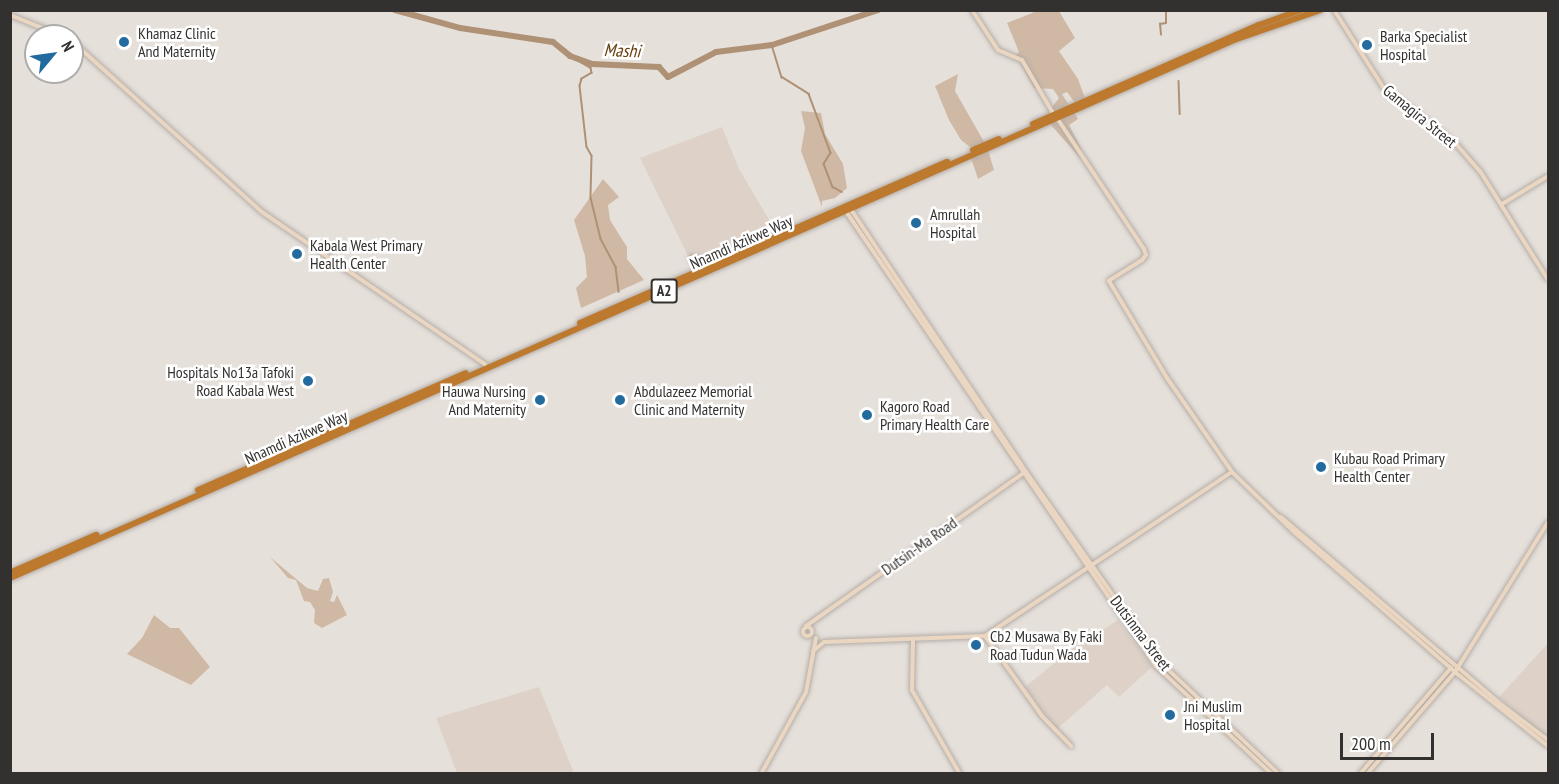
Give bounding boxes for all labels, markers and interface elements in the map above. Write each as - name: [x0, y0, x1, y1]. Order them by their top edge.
- place label: Khamaz Clinic And Maternity: [138, 23, 216, 61]
- north arrow: [24, 24, 84, 84]
- place label: Barka Specialist Hospital: [1380, 26, 1467, 64]
- marker: Khamaz Clinic And Maternity: [115, 33, 133, 51]
- marker: Barka Specialist Hospital: [1358, 36, 1376, 54]
- text: N: [57, 38, 79, 55]
- water label: Mashi: [603, 40, 641, 62]
- street label: Gamagira Street: [1379, 81, 1461, 151]
- place label: Amrullah Hospital: [930, 204, 980, 242]
- street label: Nnamdi Azikwe Way: [686, 211, 796, 273]
- marker: Amrullah Hospital: [907, 214, 925, 232]
- place label: Kabala West Primary Health Center: [310, 235, 423, 273]
- marker: Kabala West Primary Health Center: [288, 245, 306, 263]
- road number: A2: [650, 279, 678, 303]
- place label: Hospitals No13a Tafoki Road Kabala West: [167, 362, 294, 400]
- marker: Hospitals No13a Tafoki Road Kabala West: [299, 372, 317, 390]
- place label: Hauwa Nursing And Maternity: [442, 381, 526, 419]
- place label: Abdulazeez Memorial Clinic and Maternity: [634, 381, 752, 419]
- marker: Hauwa Nursing And Maternity: [531, 391, 549, 409]
- marker: Abdulazeez Memorial Clinic and Maternity: [611, 391, 629, 409]
- place label: Kagoro Road Primary Health Care: [880, 396, 990, 434]
- street label: Nnamdi Azikwe Way: [241, 406, 351, 468]
- marker: Kagoro Road Primary Health Care: [858, 406, 876, 424]
- place label: Kubau Road Primary Health Center: [1334, 448, 1445, 486]
- marker: Kubau Road Primary Health Center: [1312, 458, 1330, 476]
- street label: Dutsin-Ma Road: [878, 513, 960, 579]
- street label: Dutsinma Street: [1107, 592, 1175, 674]
- place label: Cb2 Musawa By Faki Road Tudun Wada: [990, 626, 1103, 664]
- marker: Cb2 Musawa By Faki Road Tudun Wada: [967, 636, 985, 654]
- place label: Jni Muslim Hospital: [1184, 696, 1242, 734]
- marker: Jni Muslim Hospital: [1161, 706, 1179, 724]
- scale bar: [1343, 721, 1438, 759]
- text: 200 m: [1351, 732, 1391, 755]

